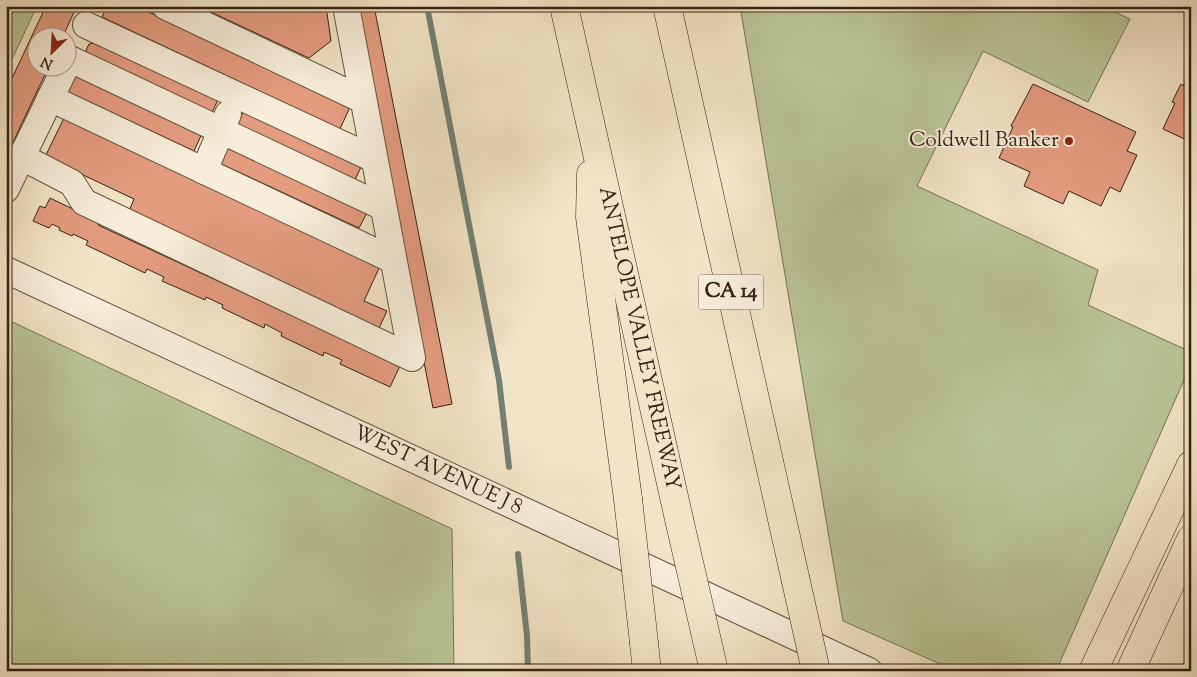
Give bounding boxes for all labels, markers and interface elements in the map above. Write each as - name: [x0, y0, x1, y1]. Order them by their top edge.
- north arrow: [28, 28, 78, 78]
- text: N: [38, 51, 57, 73]
- place label: Coldwell Banker: [909, 126, 1059, 156]
- marker: Coldwell Banker: [1063, 135, 1075, 147]
- street label: ANTELOPE VALLEY FREEWAY: [590, 184, 687, 494]
- road number: CA 14: [698, 274, 764, 310]
- street label: WEST AVENUE J 8: [348, 418, 527, 523]

